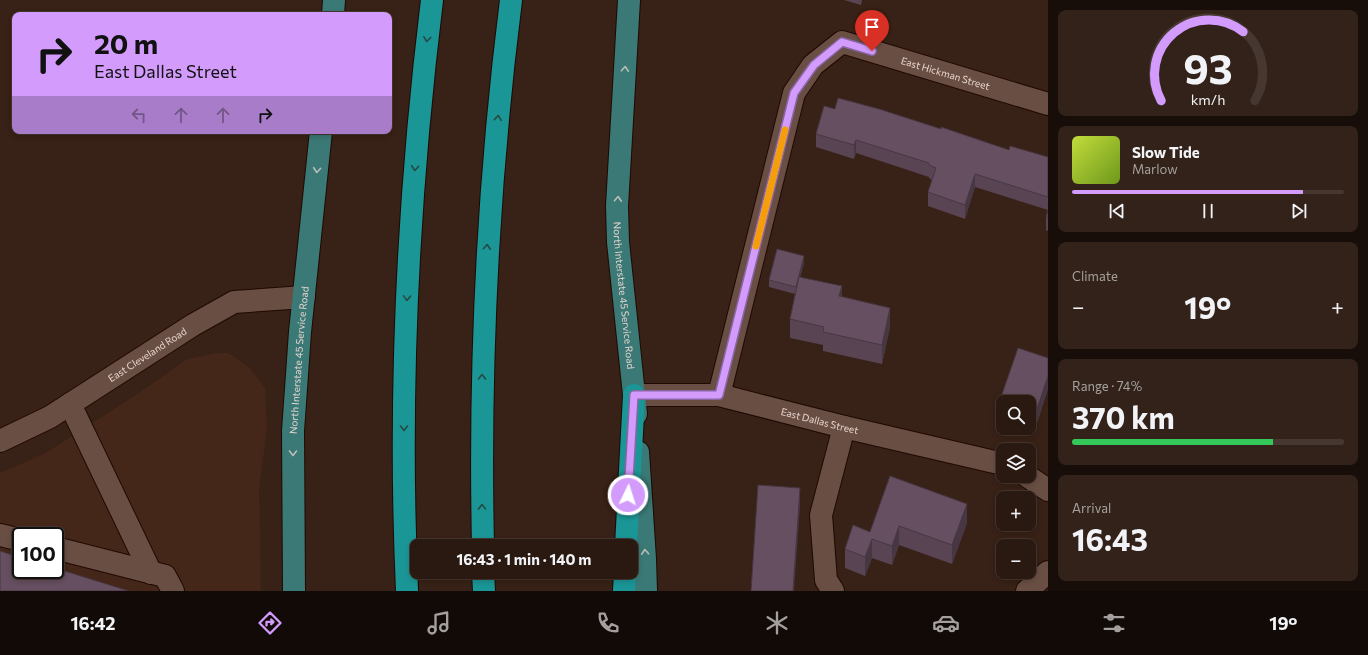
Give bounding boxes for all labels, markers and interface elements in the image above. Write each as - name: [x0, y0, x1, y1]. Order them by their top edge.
- pin: [855, 10, 889, 51]
- icon: arrive: [861, 16, 883, 38]
- text: 20 m: [94, 26, 158, 60]
- icon: right: [28, 28, 80, 80]
- one-way arrow: [423, 36, 432, 42]
- text: 93: [1183, 42, 1233, 93]
- street label: East Hickman Street: [900, 54, 991, 92]
- text: East Dallas Street: [94, 60, 237, 82]
- one-way arrow: [620, 66, 629, 72]
- text: km/h: [1191, 90, 1225, 108]
- icon: left: [128, 104, 150, 126]
- icon: ahead: [170, 104, 192, 126]
- icon: ahead: [212, 104, 234, 126]
- icon: right: [254, 104, 276, 126]
- one-way arrow: [493, 115, 502, 121]
- text: Slow Tide: [1132, 143, 1200, 161]
- text: Marlow: [1132, 161, 1178, 177]
- one-way arrow: [410, 165, 419, 171]
- one-way arrow: [312, 167, 321, 173]
- one-way arrow: [613, 196, 622, 202]
- icon: previous: [1106, 200, 1128, 222]
- icon: pause: [1197, 200, 1219, 222]
- icon: next: [1288, 200, 1310, 222]
- street label: North Interstate 45 Service Road: [611, 221, 637, 370]
- one-way arrow: [483, 244, 492, 250]
- text: Climate: [1072, 268, 1118, 284]
- street label: North Interstate 45 Service Road: [287, 286, 311, 435]
- text: 19°: [1184, 288, 1231, 325]
- text: −: [1072, 293, 1085, 320]
- text: +: [1331, 293, 1344, 320]
- one-way arrow: [403, 295, 411, 301]
- street label: East Cleveland Road: [106, 325, 189, 384]
- one-way arrow: [478, 374, 486, 380]
- text: Range · 74%: [1072, 378, 1142, 394]
- map controls: [996, 395, 1036, 579]
- button: search: [996, 395, 1036, 435]
- text: 370 km: [1072, 398, 1175, 435]
- street label: East Dallas Street: [780, 405, 860, 436]
- one-way arrow: [400, 425, 408, 431]
- button: layers: [996, 443, 1036, 483]
- one-way arrow: [289, 450, 297, 456]
- position arrow: [607, 474, 649, 516]
- button: +: [996, 491, 1036, 531]
- text: Arrival: [1072, 500, 1111, 516]
- one-way arrow: [478, 504, 486, 510]
- text: 16:43: [1072, 520, 1148, 557]
- speed limit sign: 100: [12, 527, 64, 579]
- button: −: [996, 539, 1036, 579]
- one-way arrow: [641, 549, 649, 555]
- text: 16:43 · 1 min · 140 m: [457, 550, 591, 568]
- icon: directions: [256, 609, 284, 637]
- icon: music: [425, 609, 453, 637]
- icon: phone: [594, 609, 622, 637]
- icon: climate: [763, 609, 791, 637]
- icon: car: [932, 609, 960, 637]
- icon: filters: [1100, 609, 1128, 637]
- text: 16:42: [70, 612, 116, 634]
- text: 19°: [1269, 612, 1298, 634]

